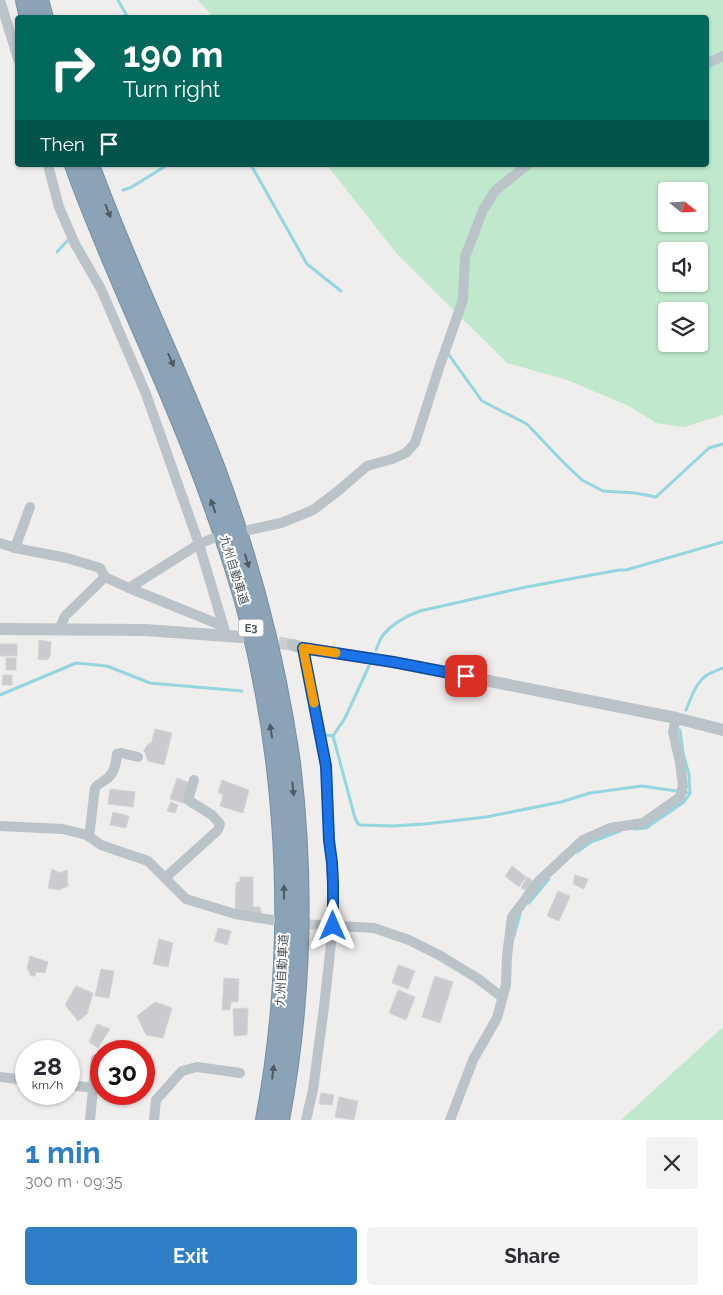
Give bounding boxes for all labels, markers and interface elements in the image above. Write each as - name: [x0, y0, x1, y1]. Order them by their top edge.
- text: 190 m: [123, 34, 223, 75]
- icon: right: [40, 35, 105, 100]
- text: Turn right: [123, 76, 220, 102]
- icon: arrive: [95, 130, 123, 158]
- text: Then: [40, 133, 85, 155]
- north arrow: [658, 182, 708, 232]
- map controls: [658, 182, 708, 352]
- one-way arrow: [105, 203, 112, 218]
- button: sound: [658, 242, 708, 292]
- button: layers: [658, 302, 708, 352]
- one-way arrow: [167, 353, 175, 367]
- one-way arrow: [209, 498, 217, 513]
- street label: 九州自動車道: [217, 534, 251, 606]
- one-way arrow: [243, 554, 251, 569]
- road number: E3: [238, 620, 264, 636]
- pin: [445, 655, 487, 697]
- icon: arrive: [452, 662, 480, 690]
- one-way arrow: [266, 722, 274, 738]
- one-way arrow: [290, 781, 298, 797]
- one-way arrow: [280, 884, 288, 900]
- position arrow: [306, 899, 358, 951]
- street label: 九州自動車道: [273, 934, 291, 1006]
- speed limit sign: 30: [90, 1040, 155, 1105]
- text: 28: [33, 1051, 62, 1081]
- one-way arrow: [269, 1064, 277, 1080]
- text: km/h: [32, 1078, 63, 1092]
- text: 1 min: [25, 1135, 101, 1170]
- button: close: [646, 1137, 698, 1189]
- text: 300 m · 09:35: [25, 1172, 123, 1191]
- button: Exit: [25, 1227, 357, 1285]
- button: Share: [367, 1227, 698, 1285]

